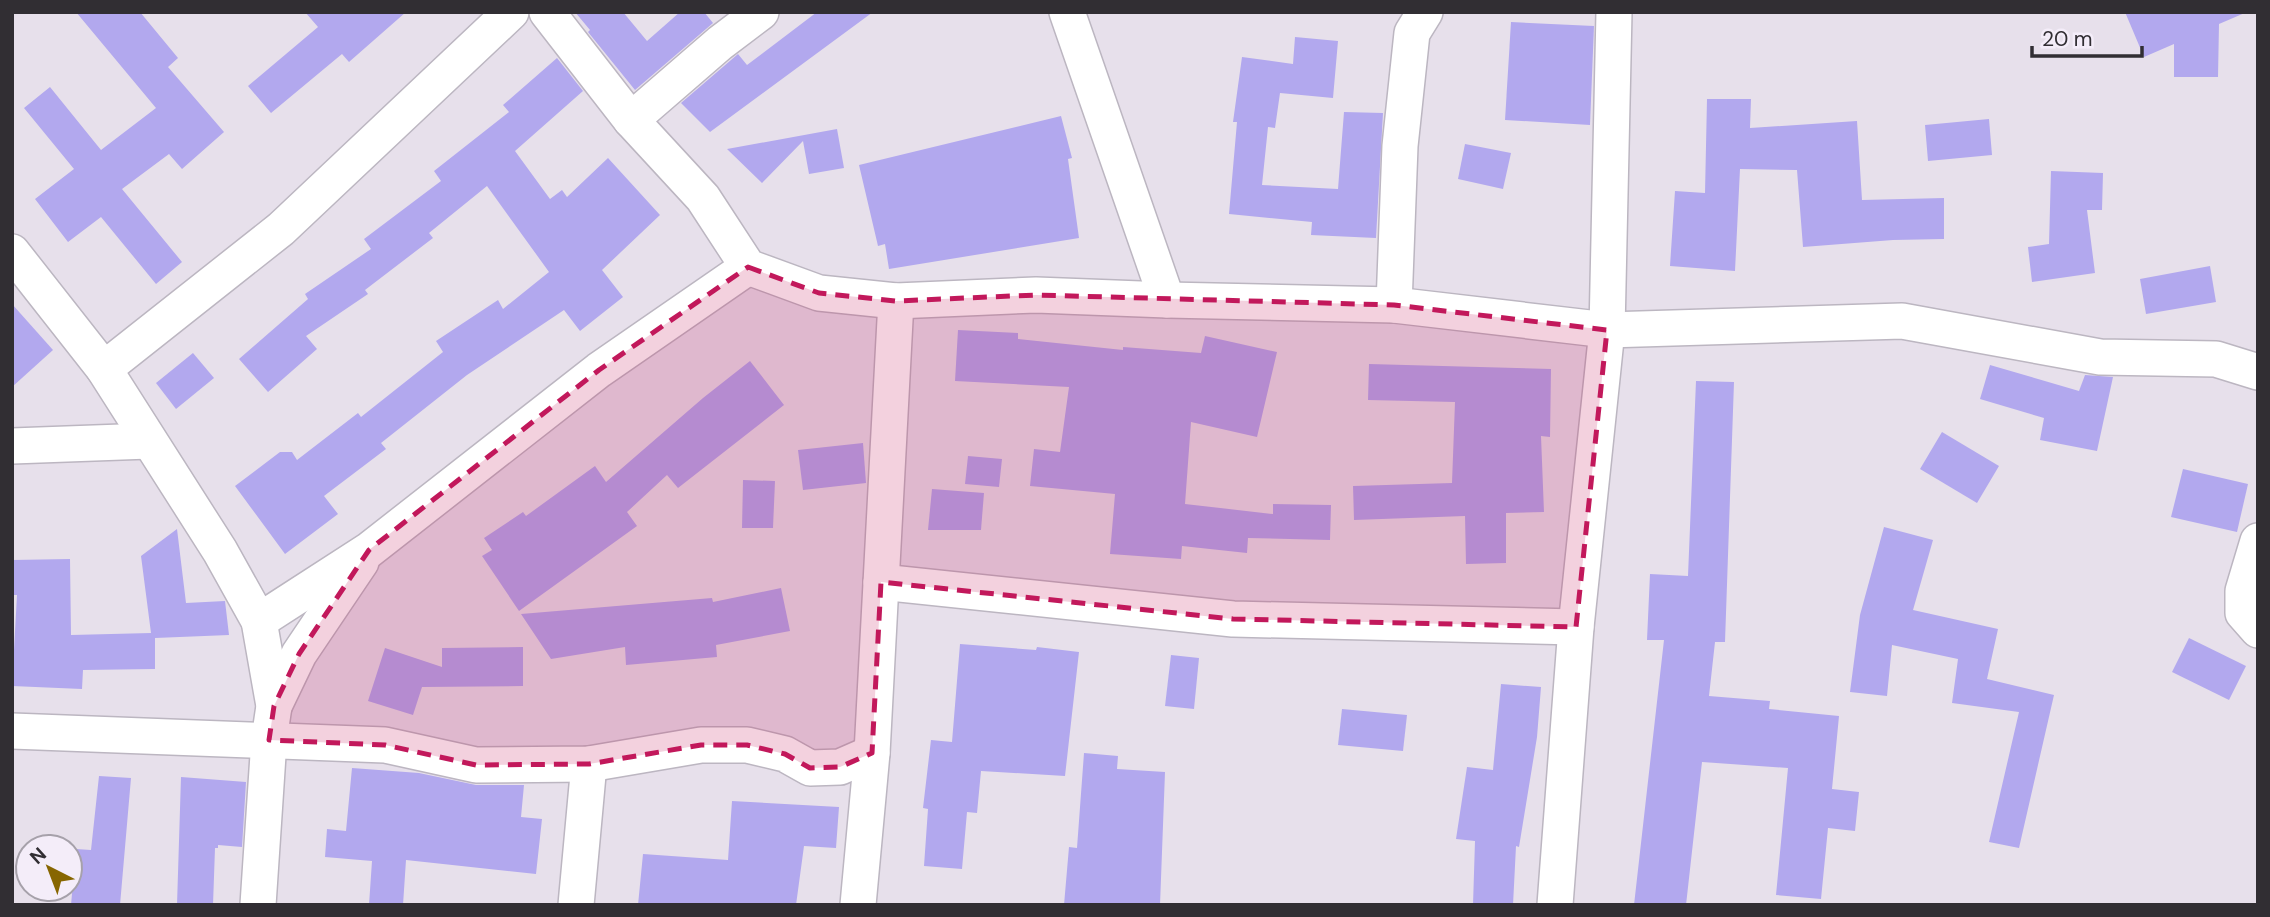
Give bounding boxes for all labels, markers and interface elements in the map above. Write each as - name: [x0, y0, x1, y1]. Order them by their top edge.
- scale bar: [2032, 14, 2142, 58]
- text: 20 m: [2042, 25, 2093, 53]
- north arrow: [14, 833, 84, 903]
- text: N: [24, 842, 51, 870]

